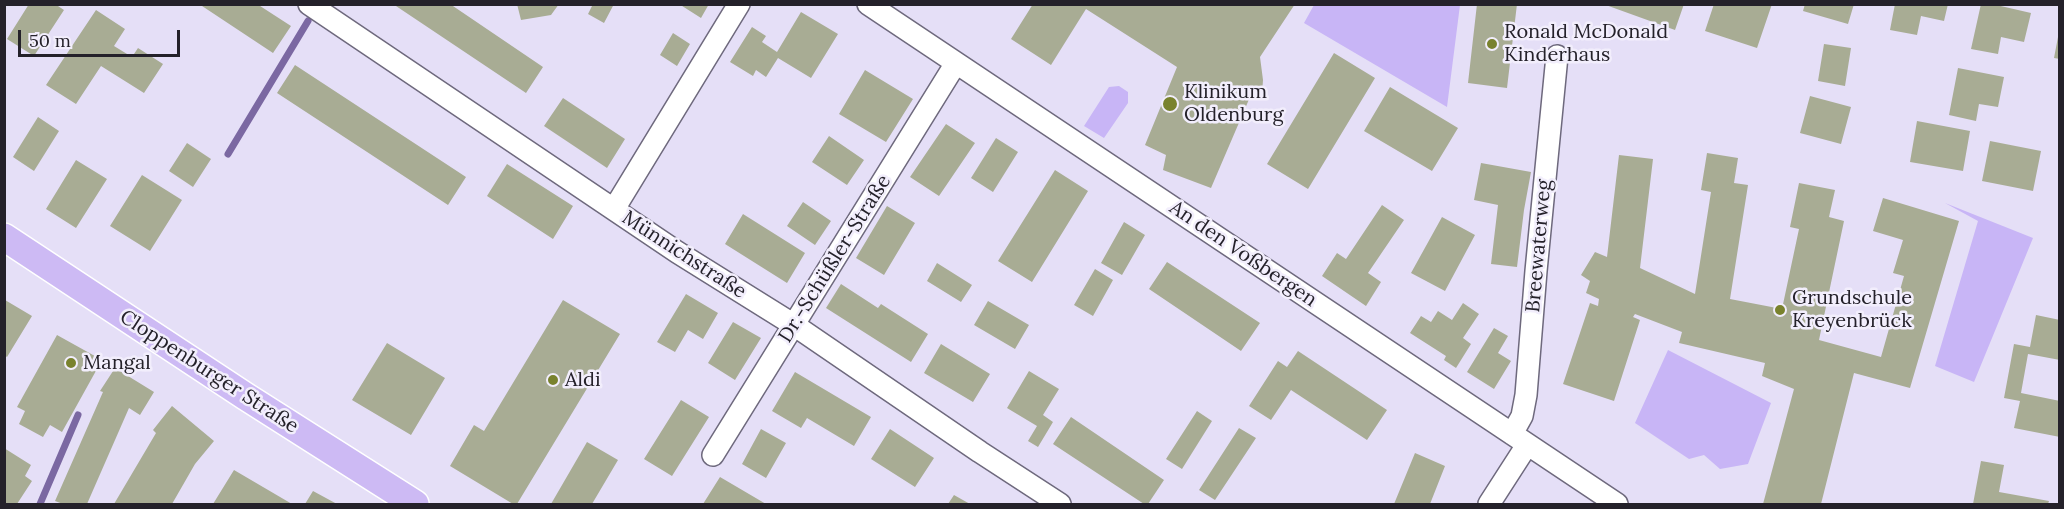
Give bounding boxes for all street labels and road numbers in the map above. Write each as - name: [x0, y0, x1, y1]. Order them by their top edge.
- street label: Dr.-Schüßler-Straße: [774, 171, 896, 347]
- street label: Breewaterweg: [1521, 179, 1557, 313]
- street label: An den Voßbergen: [1165, 196, 1321, 312]
- street label: Münnichstraße: [617, 206, 751, 304]
- street label: Cloppenburger Straße: [115, 305, 303, 439]

